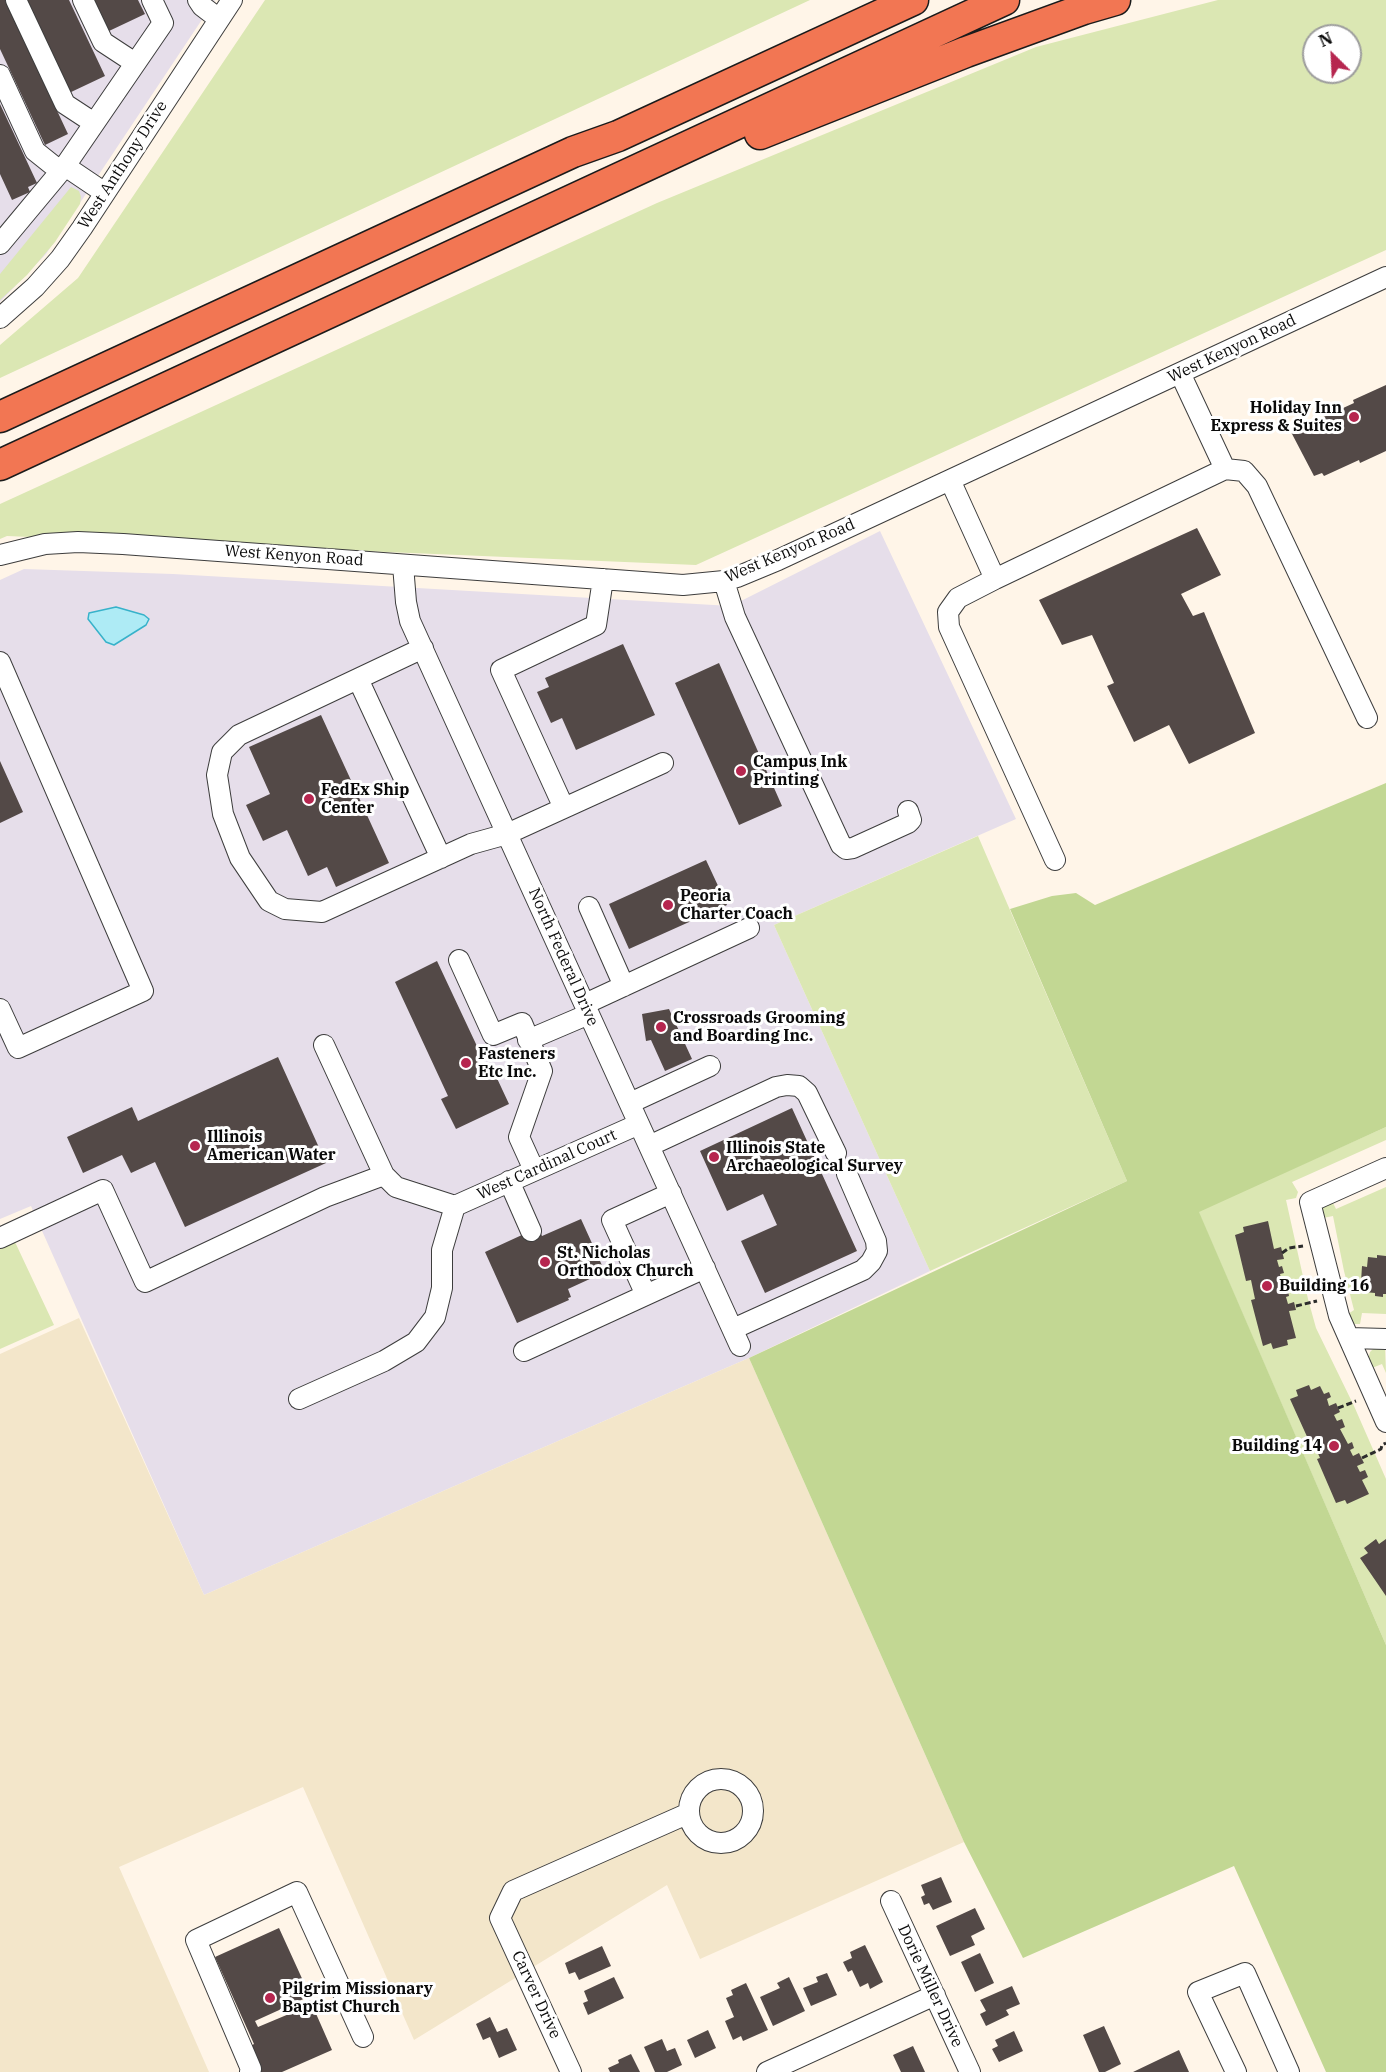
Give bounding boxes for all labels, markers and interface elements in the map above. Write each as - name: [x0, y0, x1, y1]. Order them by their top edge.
- north arrow: [1302, 24, 1362, 84]
- text: N: [1316, 28, 1335, 51]
- street label: West Anthony Drive: [74, 97, 172, 233]
- street label: West Kenyon Road: [1165, 311, 1299, 387]
- place label: Holiday Inn Express & Suites: [1211, 398, 1342, 436]
- marker: Holiday Inn Express & Suites: [1347, 410, 1361, 424]
- street label: West Kenyon Road: [722, 515, 858, 587]
- street label: West Kenyon Road: [224, 542, 364, 570]
- place label: Campus Ink Printing: [753, 752, 847, 790]
- marker: Campus Ink Printing: [734, 764, 748, 778]
- place label: FedEx Ship Center: [321, 780, 409, 818]
- marker: FedEx Ship Center: [302, 792, 316, 806]
- street label: North Federal Drive: [524, 885, 602, 1029]
- place label: Peoria Charter Coach: [680, 886, 793, 924]
- marker: Peoria Charter Coach: [661, 898, 675, 912]
- place label: Crossroads Grooming and Boarding Inc.: [673, 1008, 845, 1046]
- marker: Crossroads Grooming and Boarding Inc.: [654, 1020, 668, 1034]
- place label: Fasteners Etc Inc.: [478, 1044, 555, 1082]
- marker: Fasteners Etc Inc.: [459, 1056, 473, 1070]
- street label: West Cardinal Court: [474, 1126, 620, 1204]
- place label: Illinois American Water: [207, 1127, 336, 1165]
- place label: Illinois State Archaeological Survey: [726, 1138, 903, 1176]
- marker: Illinois American Water: [188, 1139, 202, 1153]
- marker: Illinois State Archaeological Survey: [707, 1150, 721, 1164]
- place label: St. Nicholas Orthodox Church: [557, 1243, 694, 1281]
- marker: St. Nicholas Orthodox Church: [538, 1255, 552, 1269]
- place label: Building 16: [1279, 1276, 1369, 1296]
- marker: Building 16: [1260, 1279, 1274, 1293]
- place label: Building 14: [1232, 1436, 1322, 1456]
- marker: Building 14: [1327, 1439, 1341, 1453]
- street label: Dorie Miller Drive: [893, 1922, 967, 2050]
- street label: Carver Drive: [507, 1948, 565, 2042]
- place label: Pilgrim Missionary Baptist Church: [282, 1979, 433, 2017]
- marker: Pilgrim Missionary Baptist Church: [263, 1991, 277, 2005]

